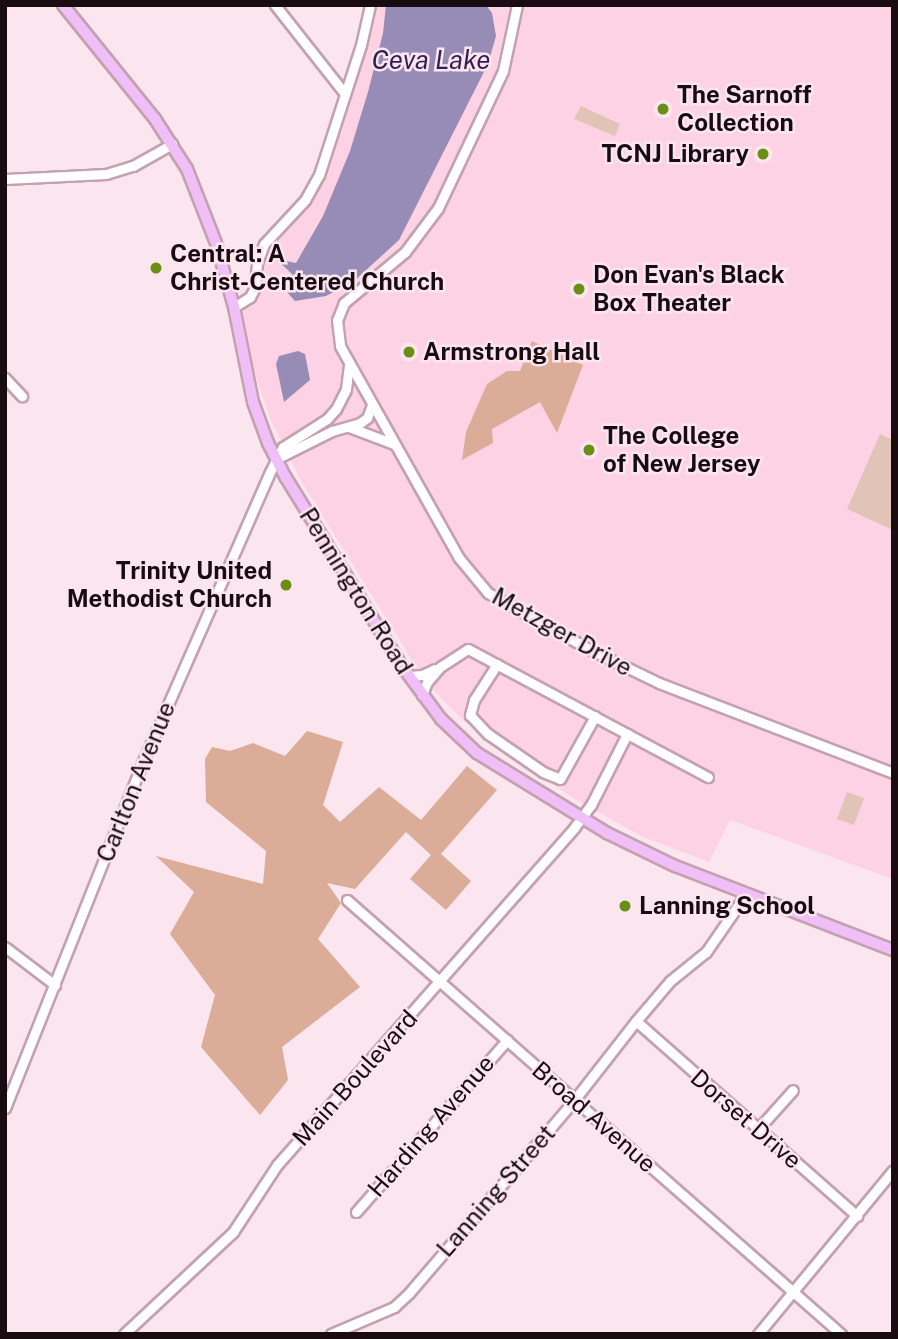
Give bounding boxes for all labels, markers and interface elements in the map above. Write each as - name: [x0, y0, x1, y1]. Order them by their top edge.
- water label: Ceva Lake: [371, 44, 491, 76]
- place label: The Sarnoff Collection: [677, 81, 812, 137]
- marker: The Sarnoff Collection: [655, 101, 671, 117]
- place label: TCNJ Library: [601, 140, 749, 168]
- marker: TCNJ Library: [755, 146, 771, 162]
- place label: Central: A Christ-Centered Church: [170, 240, 444, 296]
- marker: Central: A Christ-Centered Church: [148, 260, 164, 276]
- place label: Don Evan's Black Box Theater: [593, 261, 785, 317]
- marker: Don Evan's Black Box Theater: [571, 281, 587, 297]
- place label: Armstrong Hall: [423, 338, 600, 366]
- marker: Armstrong Hall: [401, 344, 417, 360]
- place label: The College of New Jersey: [603, 422, 761, 478]
- marker: The College of New Jersey: [581, 442, 597, 458]
- street label: Pennington Road: [293, 503, 419, 679]
- place label: Trinity United Methodist Church: [67, 557, 272, 613]
- marker: Trinity United Methodist Church: [278, 577, 294, 593]
- street label: Metzger Drive: [487, 582, 637, 682]
- street label: Carlton Avenue: [91, 698, 181, 866]
- place label: Lanning School: [639, 892, 815, 920]
- marker: Lanning School: [617, 898, 633, 914]
- street label: Main Boulevard: [287, 1004, 423, 1152]
- street label: Harding Avenue: [362, 1049, 500, 1203]
- street label: Broad Avenue: [526, 1055, 662, 1179]
- street label: Dorset Drive: [685, 1063, 807, 1175]
- street label: Lanning Street: [431, 1119, 561, 1263]

